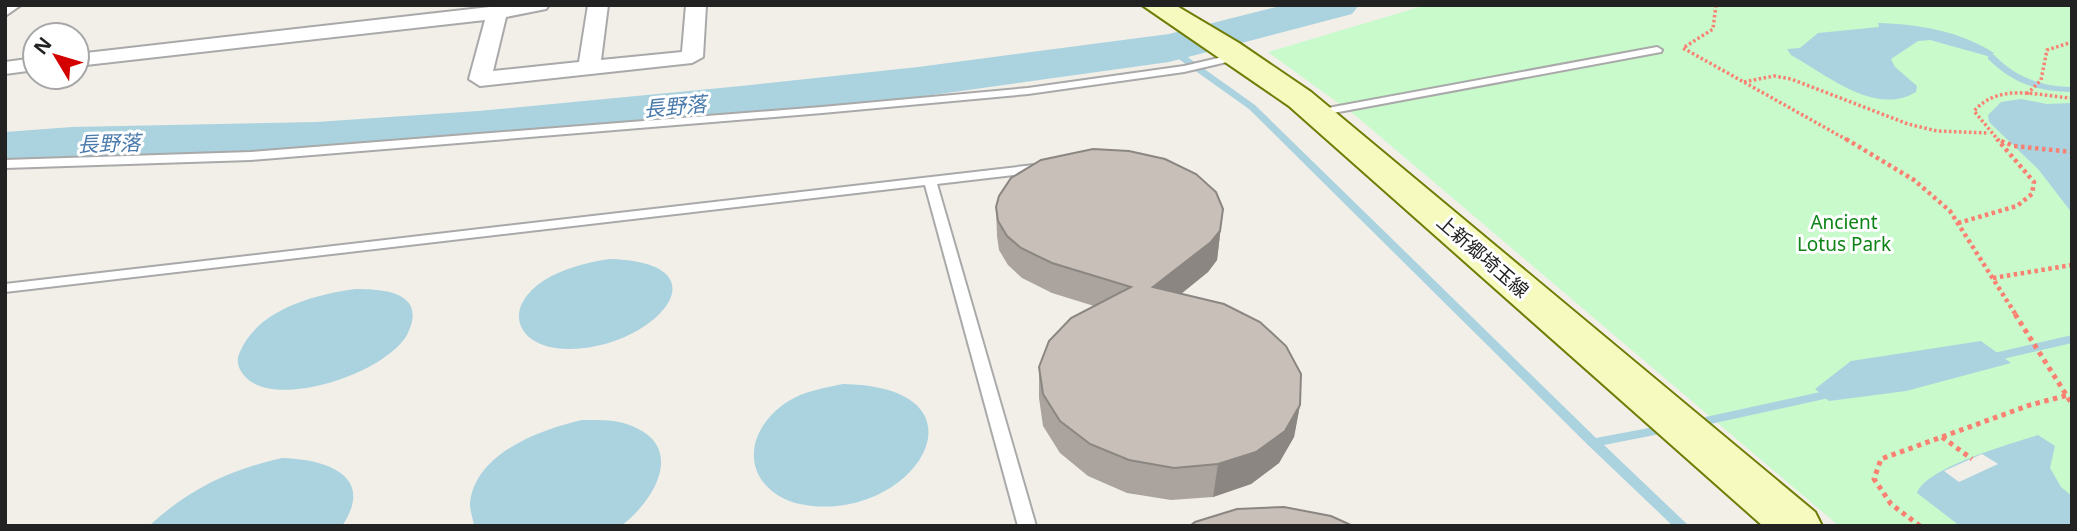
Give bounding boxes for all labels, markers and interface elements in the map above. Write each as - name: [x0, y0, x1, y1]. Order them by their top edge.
- north arrow: [21, 21, 91, 91]
- text: N: [28, 31, 58, 60]
- water label: 長野落: [642, 89, 711, 123]
- water label: 長野落: [77, 128, 144, 158]
- street label: 上新郷埼玉線: [1431, 209, 1535, 303]
- park label: Ancient Lotus Park: [1797, 209, 1891, 257]

